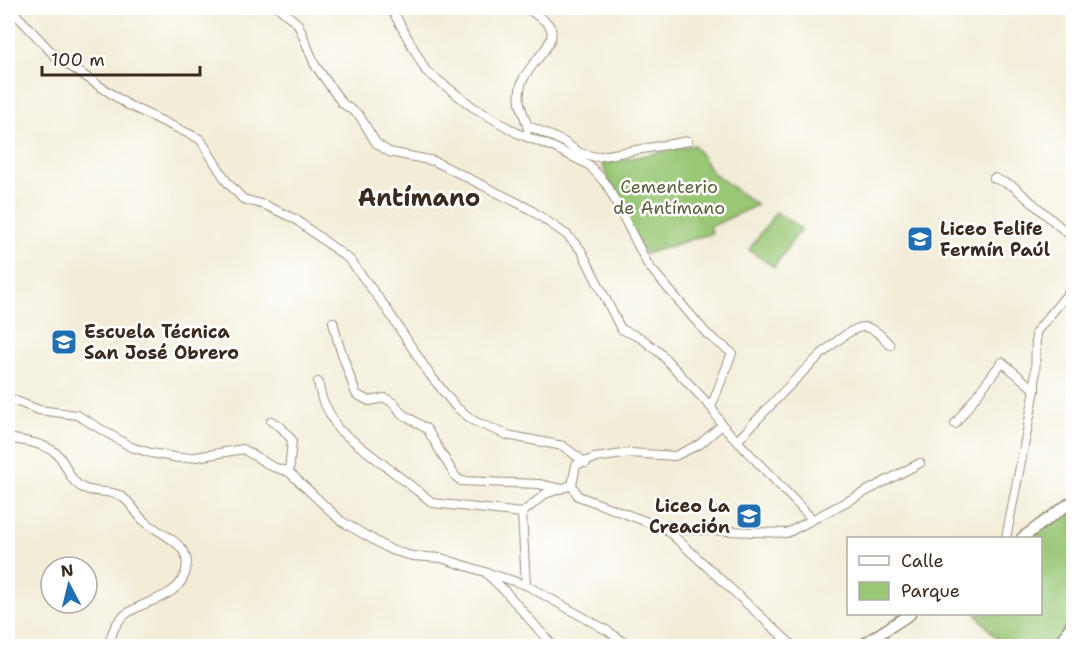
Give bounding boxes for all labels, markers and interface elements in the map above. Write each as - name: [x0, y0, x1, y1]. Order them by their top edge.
- scale bar: [42, 39, 200, 77]
- text: 100 m: [51, 48, 105, 72]
- park label: Cementerio de Antímano: [613, 175, 725, 220]
- district label: Antímano: [358, 182, 480, 214]
- place label: Liceo Felife Fermín Paúl: [940, 217, 1050, 262]
- school or university icon: Liceo Felife Fermín Paúl: [905, 224, 935, 254]
- place label: Escuela Técnica San José Obrero: [84, 320, 239, 365]
- school or university icon: Escuela Técnica San José Obrero: [49, 327, 79, 357]
- place label: Liceo La Creación: [649, 494, 731, 539]
- school or university icon: Liceo La Creación: [734, 501, 764, 531]
- legend: [847, 537, 1042, 615]
- text: Calle: [901, 549, 944, 573]
- north arrow: [39, 555, 99, 615]
- text: N: [60, 559, 75, 582]
- text: Parque: [901, 579, 960, 603]

